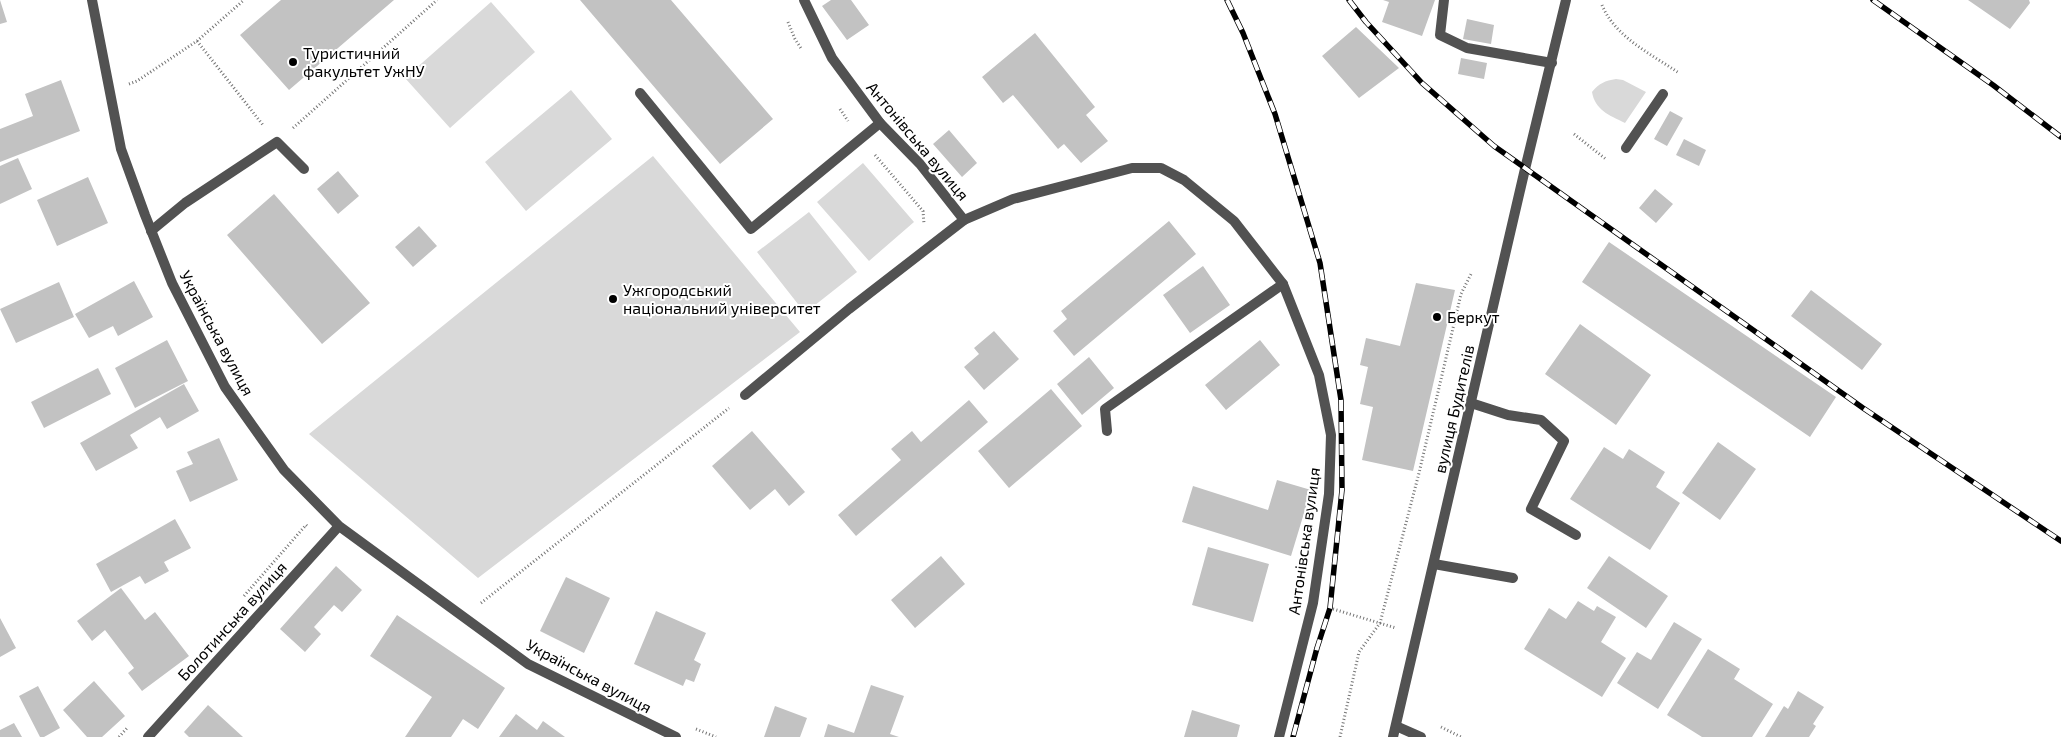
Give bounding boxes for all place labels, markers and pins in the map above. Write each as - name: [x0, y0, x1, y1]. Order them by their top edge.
- place label: Туристичний факультет УжНУ: [303, 43, 425, 81]
- marker: Туристичний факультет УжНУ: [287, 56, 299, 68]
- place label: Ужгородський національний університет: [623, 280, 821, 318]
- marker: Ужгородський національний університет: [607, 293, 619, 305]
- place label: Беркут: [1447, 307, 1500, 327]
- marker: Беркут: [1431, 311, 1443, 323]

